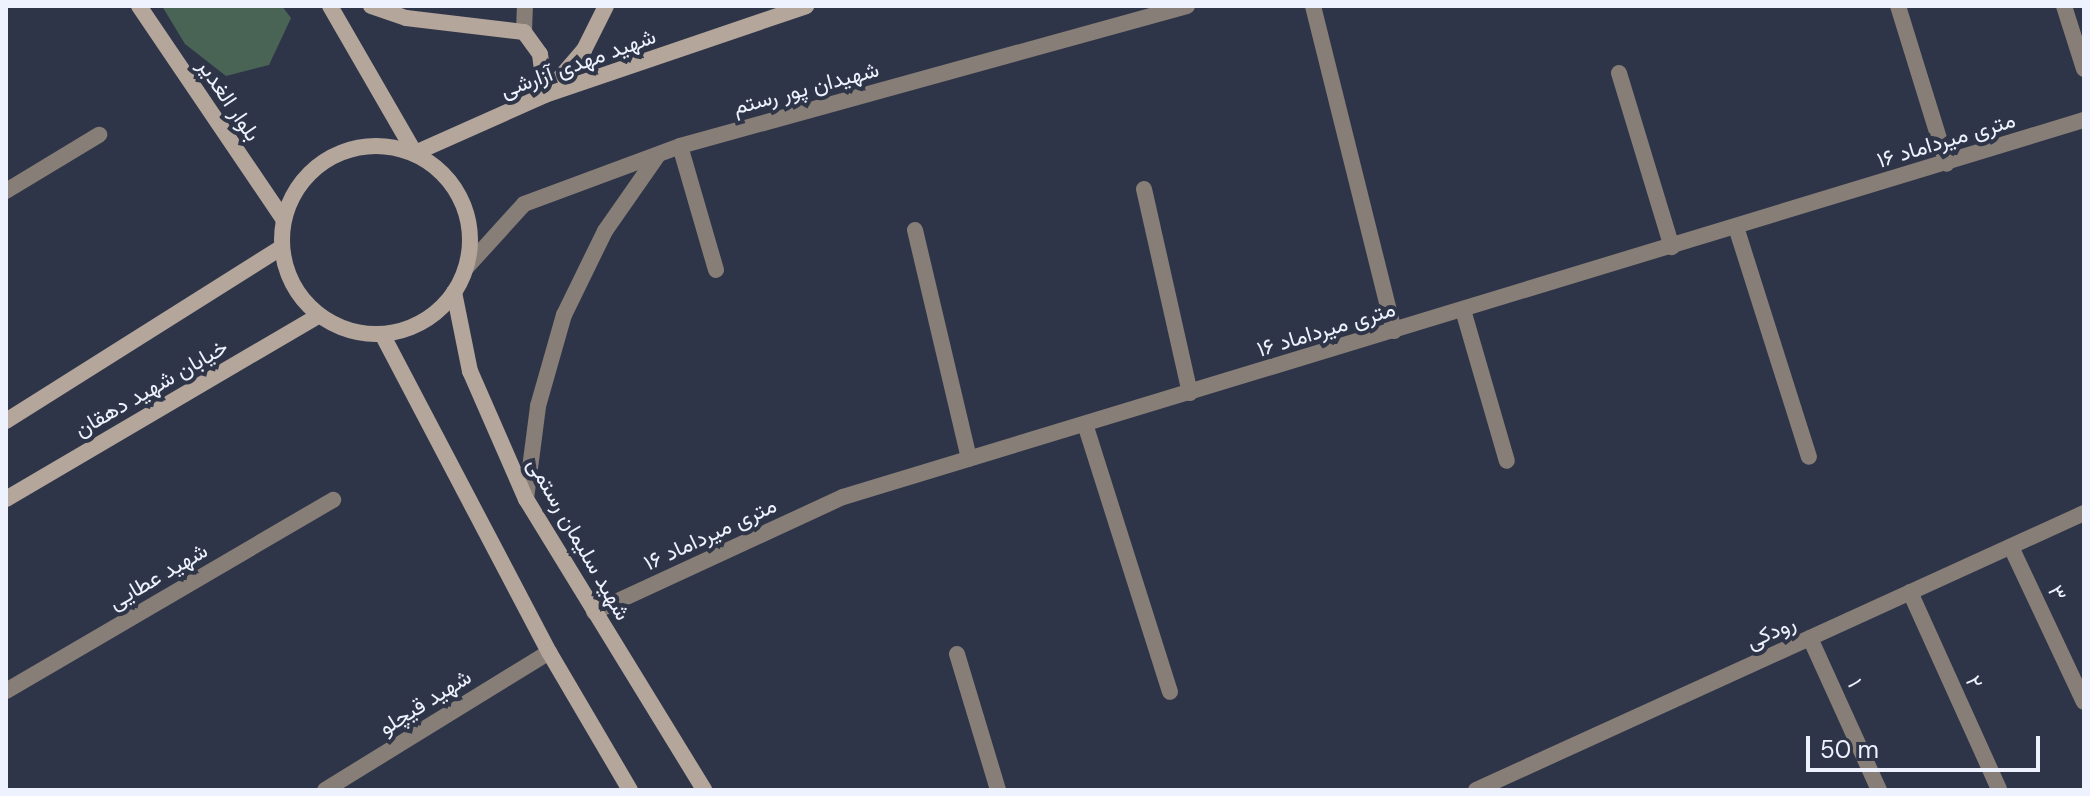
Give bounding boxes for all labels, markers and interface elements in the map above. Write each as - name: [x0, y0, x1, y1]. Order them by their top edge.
- street label: شهید مهدی آزارشی: [497, 23, 659, 103]
- street label: بلوار الغدیر: [192, 54, 266, 146]
- street label: شهیدان پور رستم: [730, 56, 882, 120]
- street label: ۱۶ متری میرداماد: [1874, 106, 2018, 174]
- street label: ۱۶ متری میرداماد: [1254, 295, 1398, 363]
- street label: خیابان شهید دهقان: [70, 333, 232, 443]
- street label: شهید سلیمان رستمی: [522, 453, 636, 625]
- street label: ۱۶ متری میرداماد: [639, 492, 781, 576]
- street label: شهید عطایی: [104, 537, 212, 615]
- street label: ۳: [2042, 581, 2072, 605]
- street label: رودکی: [1742, 610, 1800, 654]
- street label: شهید قیچلو: [374, 663, 476, 741]
- street label: ۲: [1960, 671, 1988, 693]
- street label: ۱: [1842, 675, 1868, 691]
- scale bar: [1810, 720, 2044, 770]
- text: 50 m: [1820, 734, 1879, 765]

